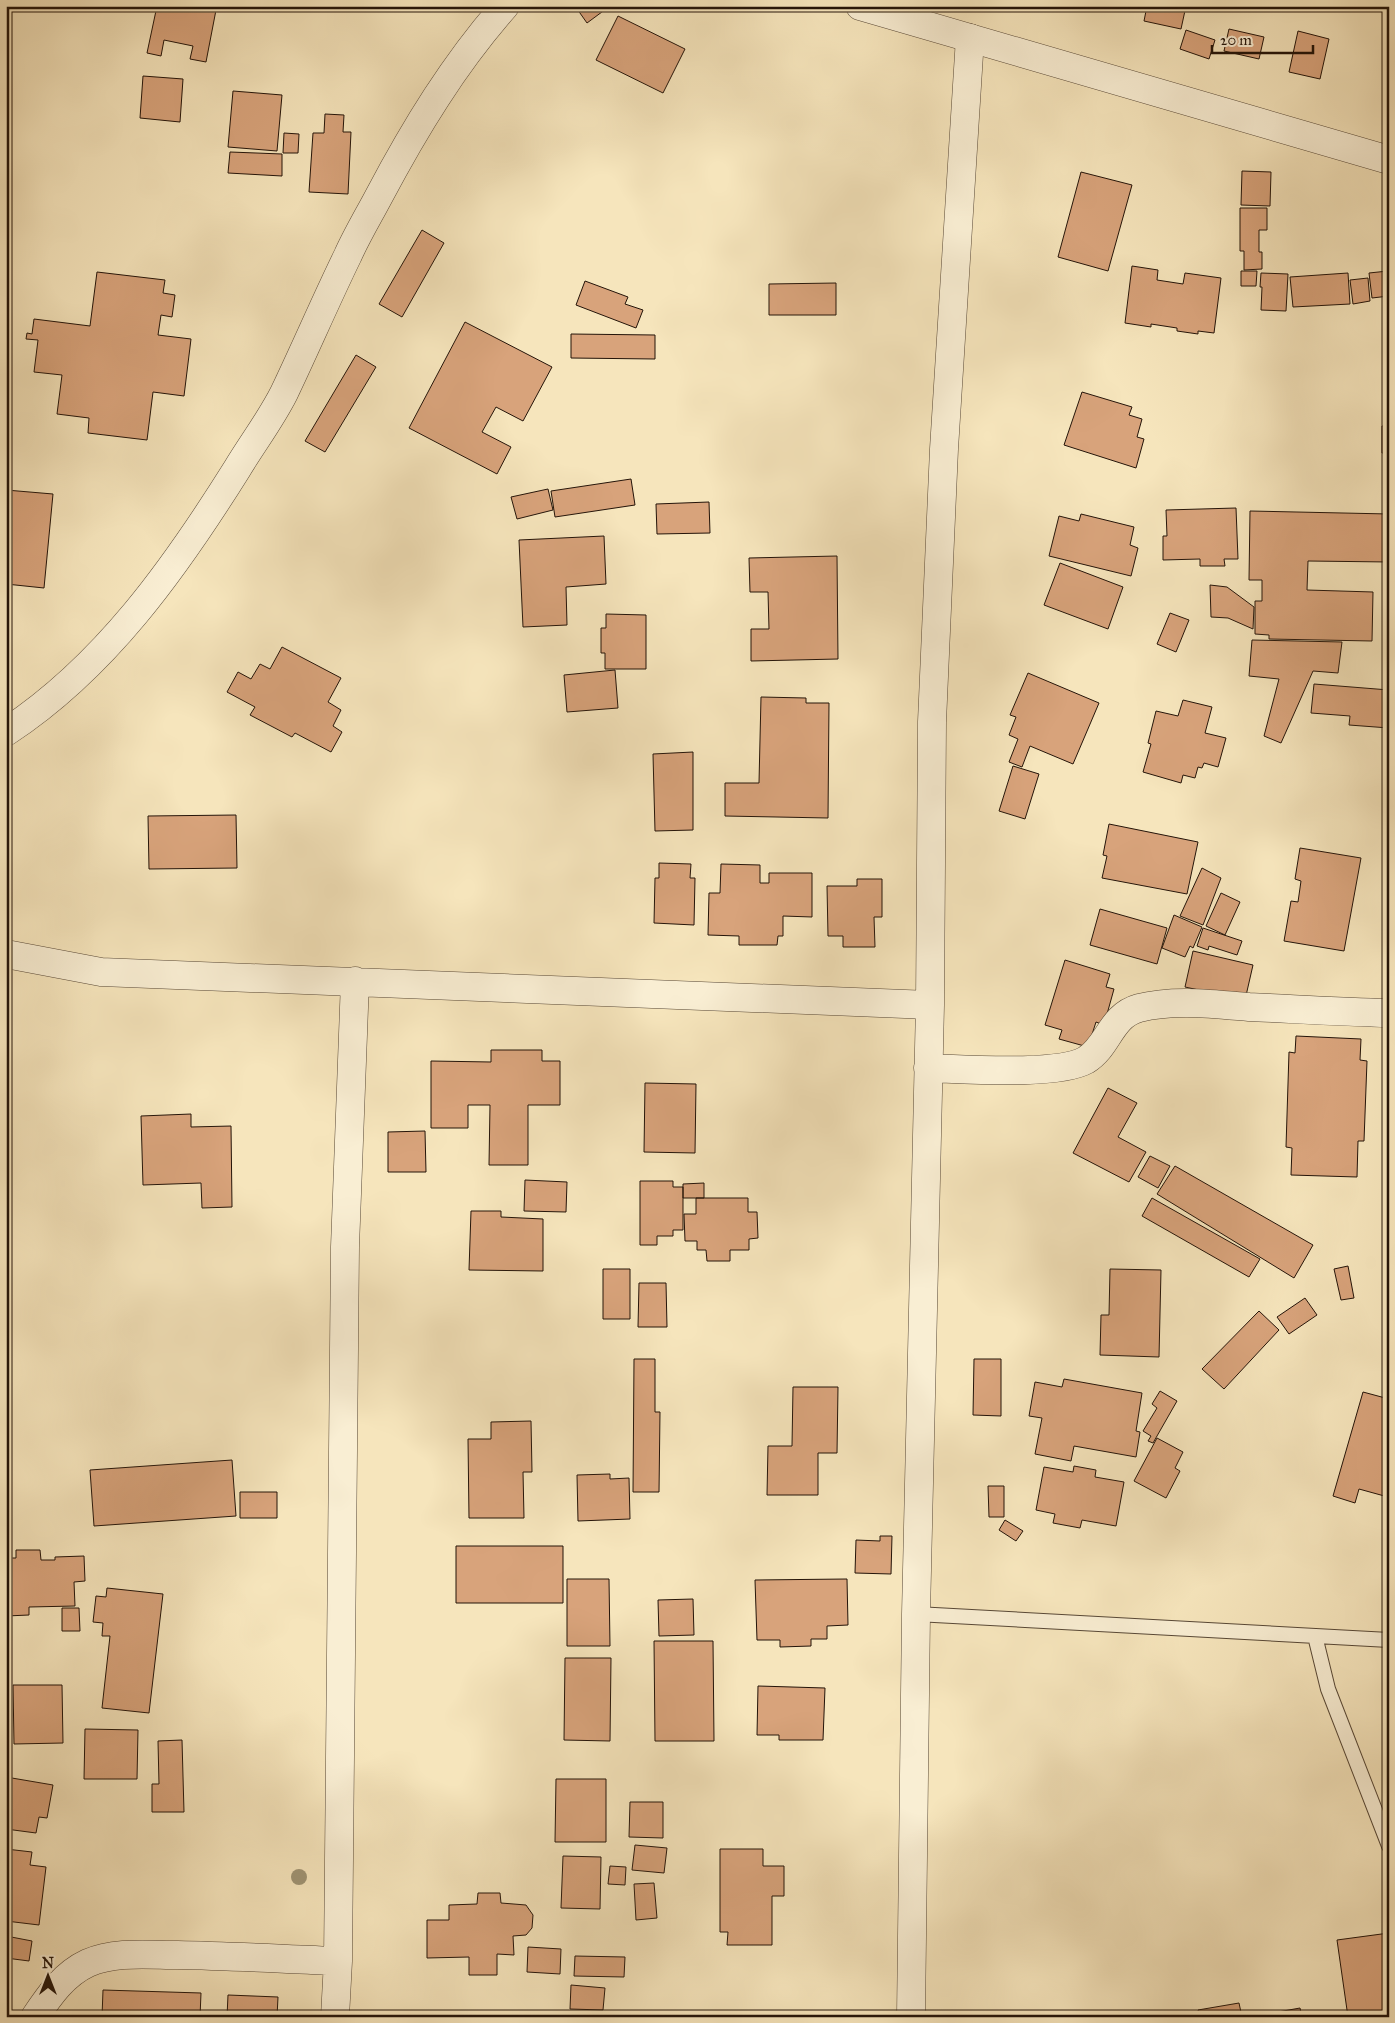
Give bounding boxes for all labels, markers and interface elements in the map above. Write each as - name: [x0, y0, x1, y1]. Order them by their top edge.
- scale bar: [1212, 22, 1314, 54]
- text: 20 m: [1220, 31, 1252, 49]
- north arrow: [22, 1950, 72, 2000]
- text: N: [42, 1955, 54, 1972]

